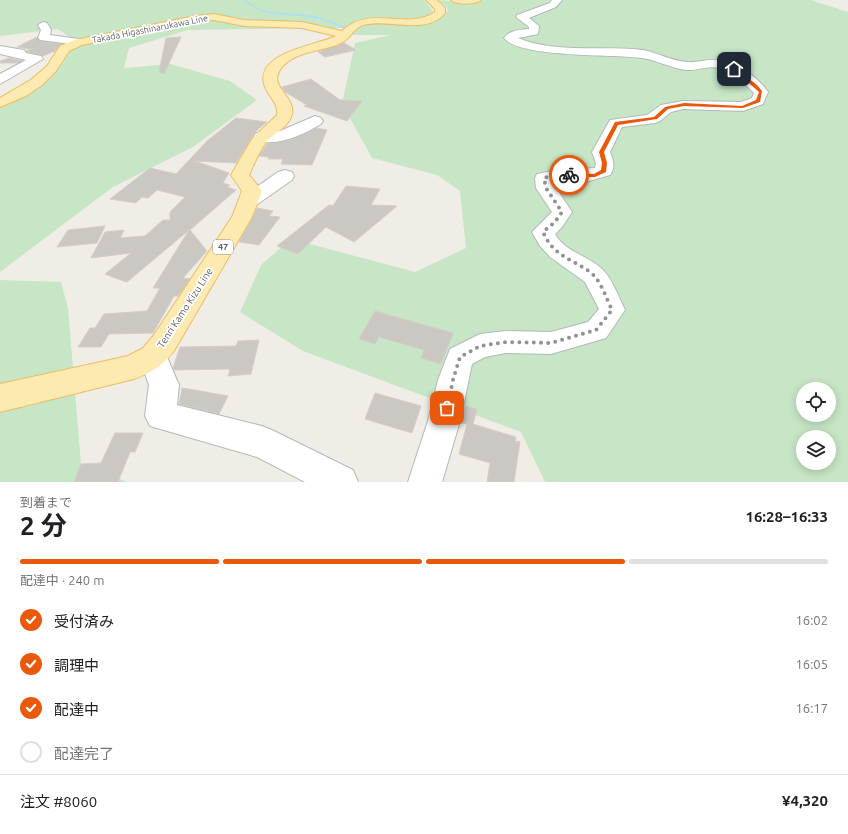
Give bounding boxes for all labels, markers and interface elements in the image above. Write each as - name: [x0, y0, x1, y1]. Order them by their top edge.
- street label: Takada Higashinarukawa Line: [91, 13, 209, 45]
- pin: [717, 52, 751, 86]
- icon: home: [723, 58, 745, 80]
- courier: [549, 155, 589, 195]
- icon: bike: [558, 164, 580, 186]
- road number: 47: [213, 240, 233, 254]
- street label: Tenri Kamo Kizu Line: [155, 266, 215, 350]
- map controls: [796, 382, 836, 470]
- button: locate: [796, 382, 836, 422]
- pin: [430, 391, 464, 425]
- icon: bag: [436, 397, 458, 419]
- button: layers: [796, 430, 836, 470]
- text: 到着まで: [20, 495, 72, 509]
- text: 16:28–16:33: [745, 508, 828, 525]
- text: 2 分: [20, 511, 67, 540]
- text: 配達中 · 240 m: [20, 573, 104, 587]
- icon: check: [20, 609, 42, 631]
- text: 受付済み: [54, 613, 114, 630]
- text: 16:02: [795, 613, 828, 627]
- icon: check: [20, 653, 42, 675]
- text: 調理中: [54, 657, 99, 674]
- text: 16:05: [795, 657, 828, 671]
- icon: check: [20, 697, 42, 719]
- text: 配達中: [54, 701, 99, 718]
- text: 16:17: [795, 701, 828, 715]
- text: 配達完了: [54, 745, 114, 762]
- text: ¥4,320: [782, 792, 828, 809]
- text: 注文 #8060: [20, 793, 97, 810]

